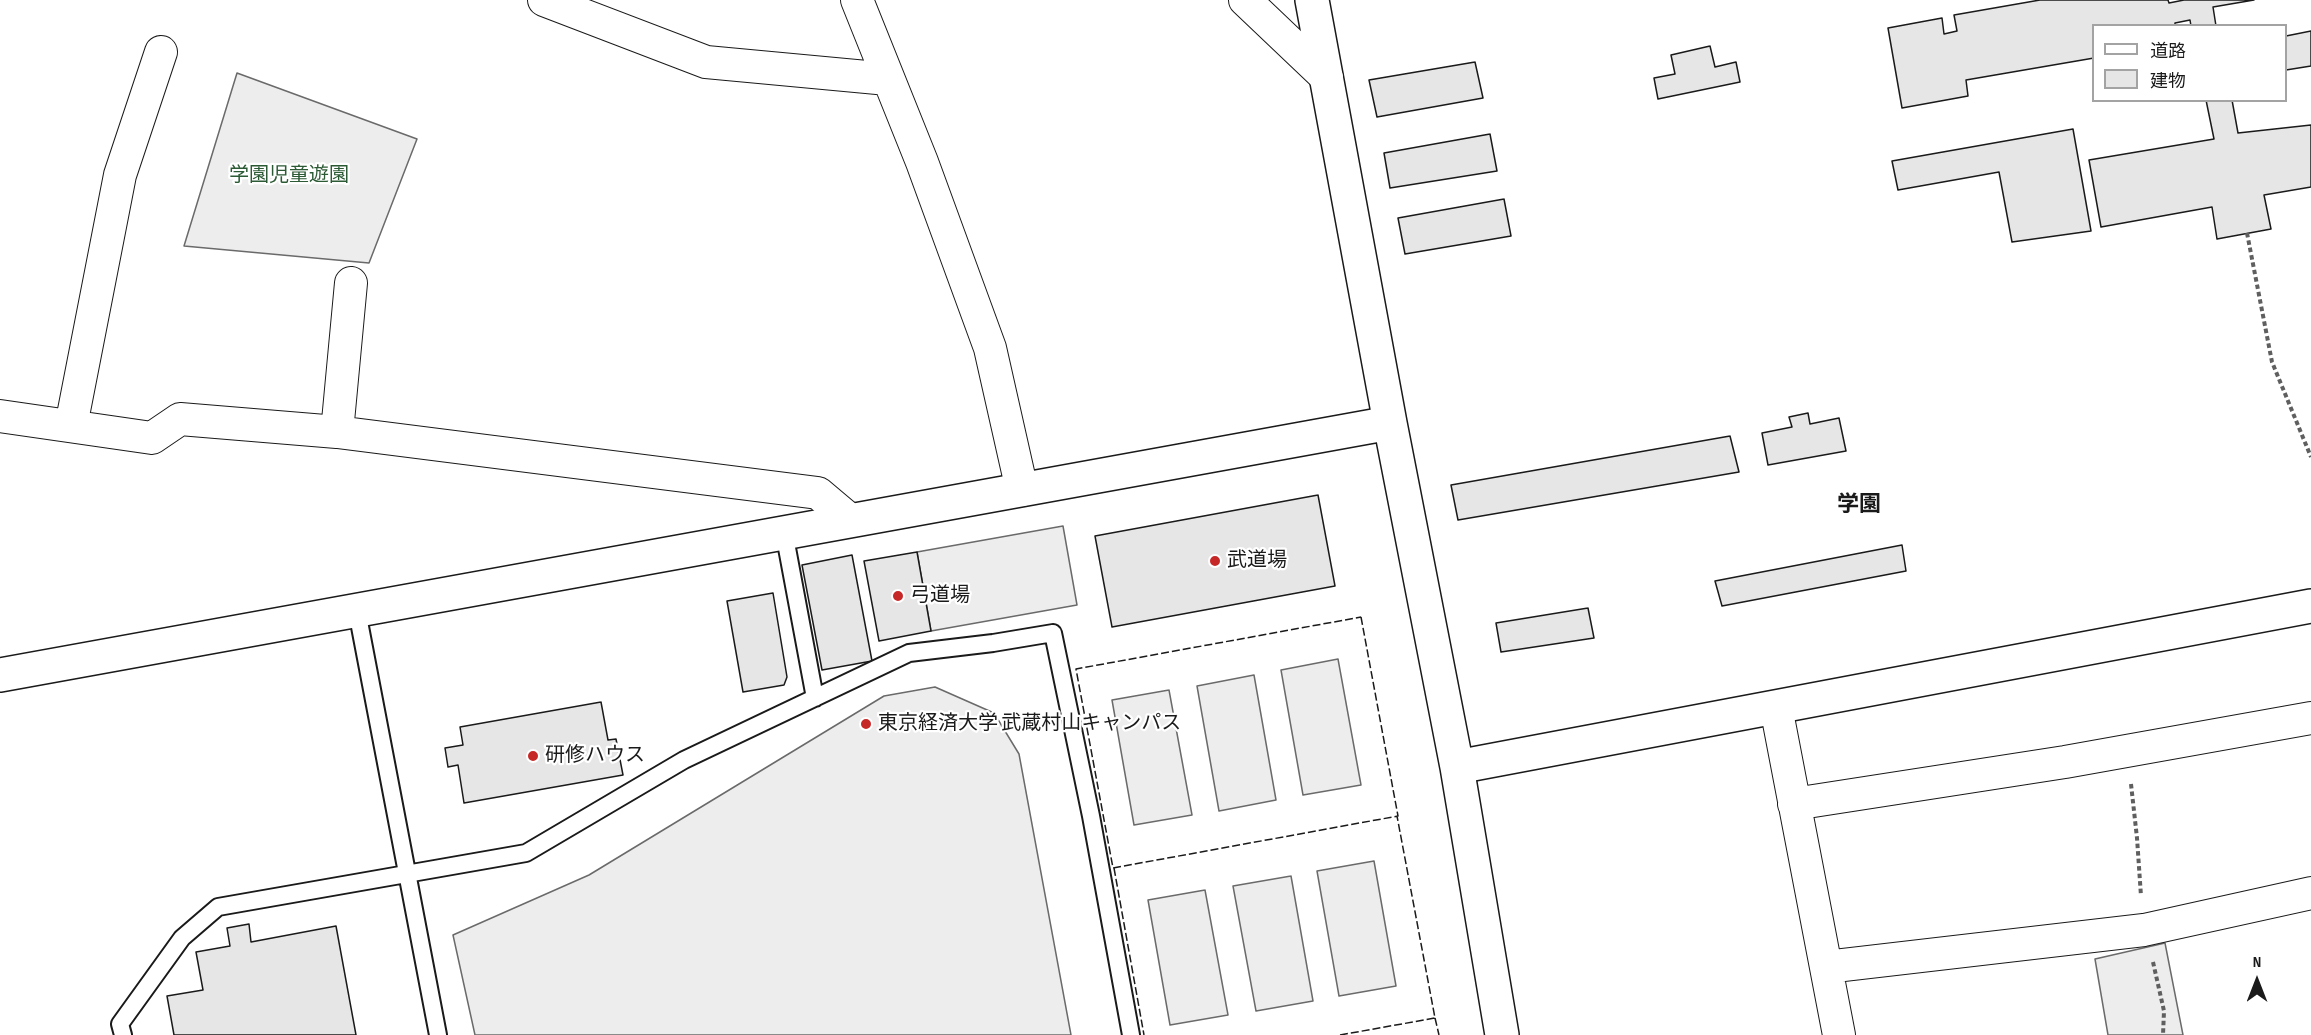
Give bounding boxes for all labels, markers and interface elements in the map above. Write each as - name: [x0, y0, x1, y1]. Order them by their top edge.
- legend: [2092, 24, 2287, 102]
- text: 道路: [2150, 41, 2186, 62]
- text: 建物: [2150, 71, 2186, 92]
- park label: 学園児童遊園: [229, 164, 349, 188]
- district label: 学園: [1837, 492, 1881, 518]
- place label: 武道場: [1227, 549, 1287, 573]
- marker: 武道場: [1208, 554, 1222, 568]
- place label: 弓道場: [910, 584, 970, 608]
- marker: 弓道場: [891, 589, 905, 603]
- place label: 東京経済大学 武蔵村山キャンパス: [878, 712, 1181, 736]
- marker: 東京経済大学 武蔵村山キャンパス: [859, 717, 873, 731]
- place label: 研修ハウス: [545, 744, 645, 768]
- marker: 研修ハウス: [526, 749, 540, 763]
- north arrow: [2227, 951, 2287, 1011]
- text: N: [2253, 953, 2261, 972]

